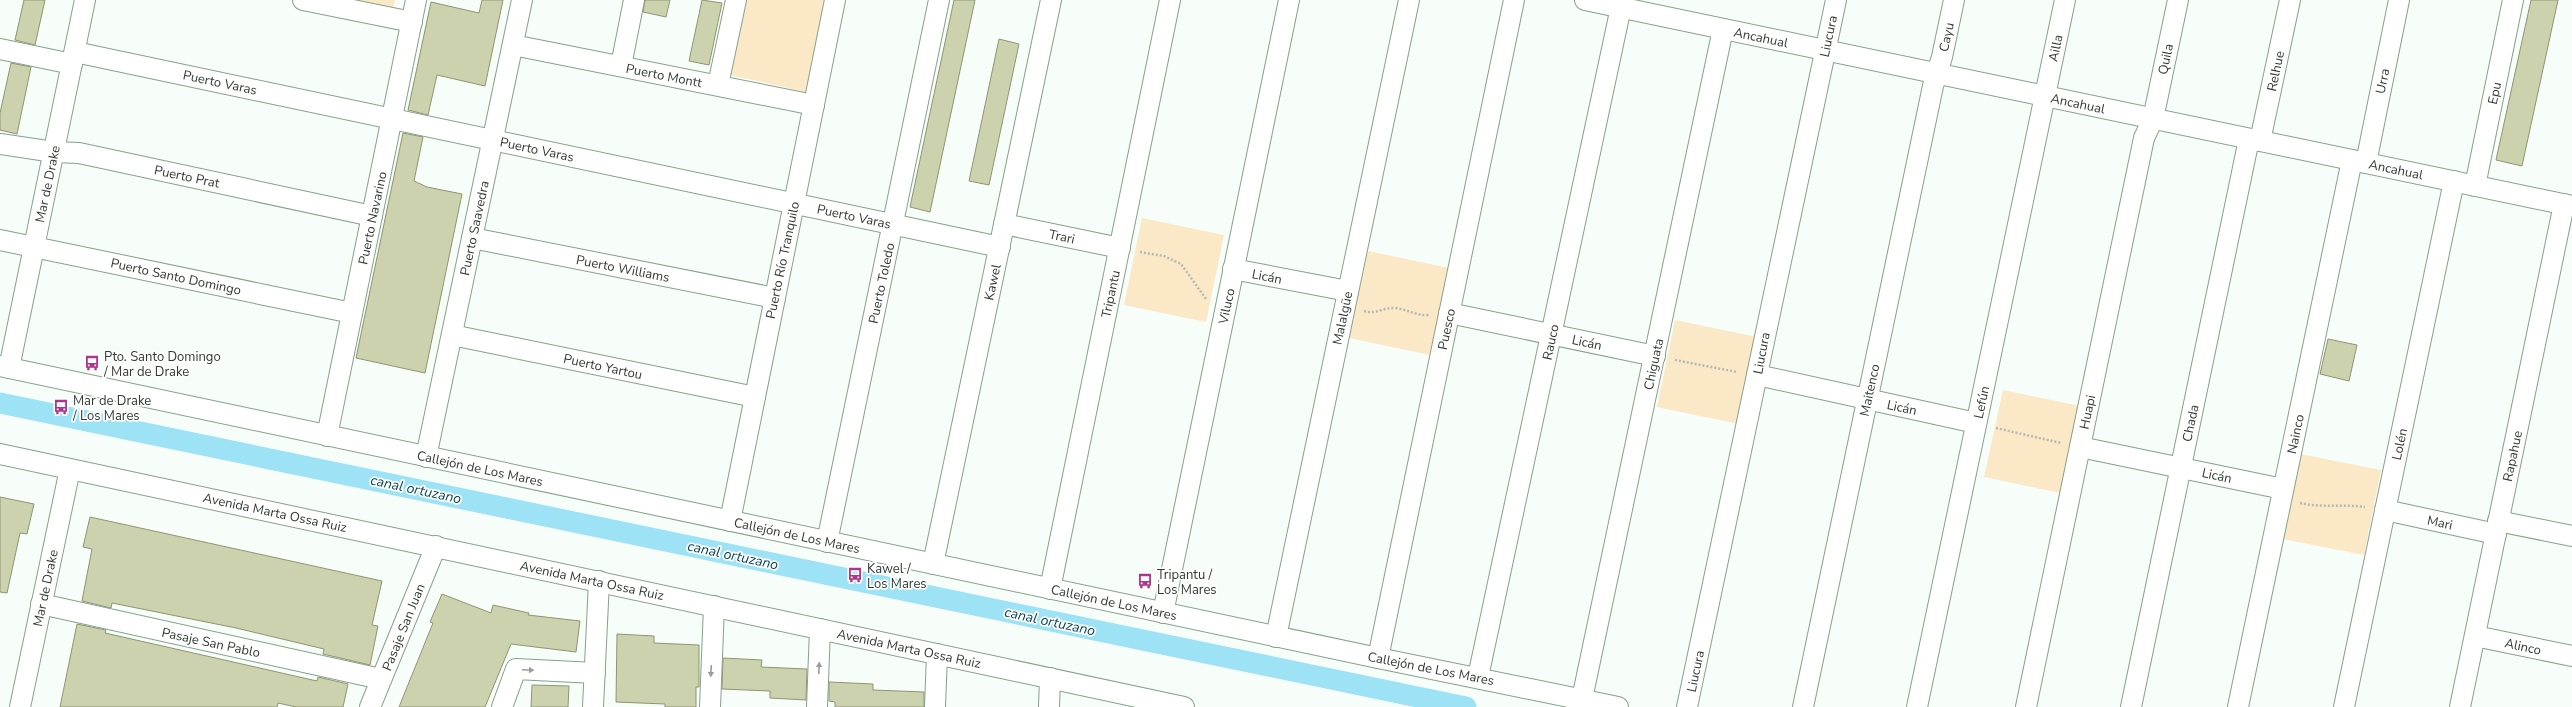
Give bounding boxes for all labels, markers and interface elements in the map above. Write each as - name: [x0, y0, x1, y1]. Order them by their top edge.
- street label: Liucura: [1816, 14, 1842, 59]
- street label: Cayu: [1935, 21, 1959, 53]
- street label: Ancahual: [1732, 23, 1790, 53]
- street label: Ailla: [2044, 33, 2068, 63]
- street label: Quila: [2154, 42, 2178, 76]
- street label: Relhue: [2263, 49, 2289, 93]
- street label: Puerto Montt: [624, 60, 704, 92]
- street label: Puerto Varas: [181, 66, 258, 100]
- street label: Urra: [2372, 67, 2394, 96]
- street label: Epu: [2484, 80, 2506, 106]
- street label: Ancahual: [2049, 89, 2107, 119]
- street label: Puerto Varas: [498, 133, 575, 167]
- street label: Mar de Drake: [31, 144, 65, 224]
- street label: Ancahual: [2367, 155, 2425, 185]
- street label: Puerto Prat: [152, 161, 222, 193]
- street label: Puerto Navarino: [354, 170, 392, 266]
- street label: Puerto Saavedra: [456, 179, 494, 277]
- street label: Puerto Río Tranquilo: [762, 200, 804, 320]
- street label: Puerto Varas: [815, 200, 892, 234]
- street label: Trari: [1047, 225, 1076, 248]
- street label: Puerto Toledo: [865, 241, 899, 325]
- street label: Puerto Williams: [575, 251, 671, 287]
- street label: Puerto Santo Domingo: [109, 254, 243, 300]
- street label: Kawel: [980, 262, 1006, 302]
- street label: Licán: [1250, 265, 1283, 289]
- street label: Tripantu: [1097, 269, 1125, 320]
- street label: Viluco: [1214, 287, 1240, 327]
- street label: Malalgüe: [1329, 290, 1357, 347]
- street label: Puesco: [1434, 307, 1460, 351]
- street label: Rauco: [1538, 323, 1564, 362]
- street label: Licán: [1570, 331, 1603, 355]
- street label: Liucura: [1749, 331, 1775, 376]
- street label: Chiguata: [1640, 337, 1668, 392]
- place label: Pto. Santo Domingo / Mar de Drake: [103, 348, 221, 381]
- street label: Puerto Yartou: [562, 350, 644, 384]
- bus stop icon: Pto. Santo Domingo / Mar de Drake: [83, 354, 101, 372]
- street label: Maitenco: [1856, 362, 1884, 418]
- street label: Lefún: [1970, 384, 1994, 420]
- place label: Mar de Drake / Los Mares: [72, 392, 151, 425]
- street label: Huapi: [2076, 393, 2100, 431]
- street label: Licán: [1885, 396, 1918, 420]
- bus stop icon: Mar de Drake / Los Mares: [52, 398, 70, 416]
- street label: Chada: [2178, 403, 2204, 443]
- street label: Nainco: [2283, 413, 2309, 456]
- street label: Lolén: [2388, 427, 2412, 462]
- street label: Rapahue: [2499, 429, 2527, 483]
- street label: Callejón de Los Mares: [415, 447, 544, 491]
- street label: Licán: [2200, 464, 2233, 488]
- water label: canal ortuzano: [369, 471, 463, 508]
- street label: Avenida Marta Ossa Ruiz: [201, 489, 348, 537]
- street label: Mari: [2425, 512, 2454, 534]
- street label: Callejón de Los Mares: [732, 514, 861, 558]
- water label: canal ortuzano: [686, 537, 780, 574]
- street label: Mar de Drake: [29, 548, 63, 628]
- street label: Avenida Marta Ossa Ruiz: [518, 557, 665, 605]
- place label: Kawel / Los Mares: [867, 560, 927, 593]
- bus stop icon: Kawel / Los Mares: [846, 566, 864, 584]
- place label: Tripantu / Los Mares: [1157, 566, 1217, 599]
- bus stop icon: Tripantu / Los Mares: [1136, 572, 1154, 590]
- street label: Pasaje San Juan: [378, 581, 430, 674]
- street label: Callejón de Los Mares: [1049, 581, 1178, 625]
- water label: canal ortuzano: [1003, 603, 1097, 640]
- street label: Pasaje San Pablo: [160, 624, 262, 662]
- street label: Avenida Marta Ossa Ruiz: [835, 625, 982, 673]
- street label: Alinco: [2503, 634, 2543, 660]
- street label: Callejón de Los Mares: [1366, 648, 1496, 690]
- street label: Liucura: [1683, 649, 1709, 694]
- one-way arrow: [815, 662, 822, 674]
- one-way arrow: [708, 665, 715, 677]
- one-way arrow: [522, 666, 534, 673]

